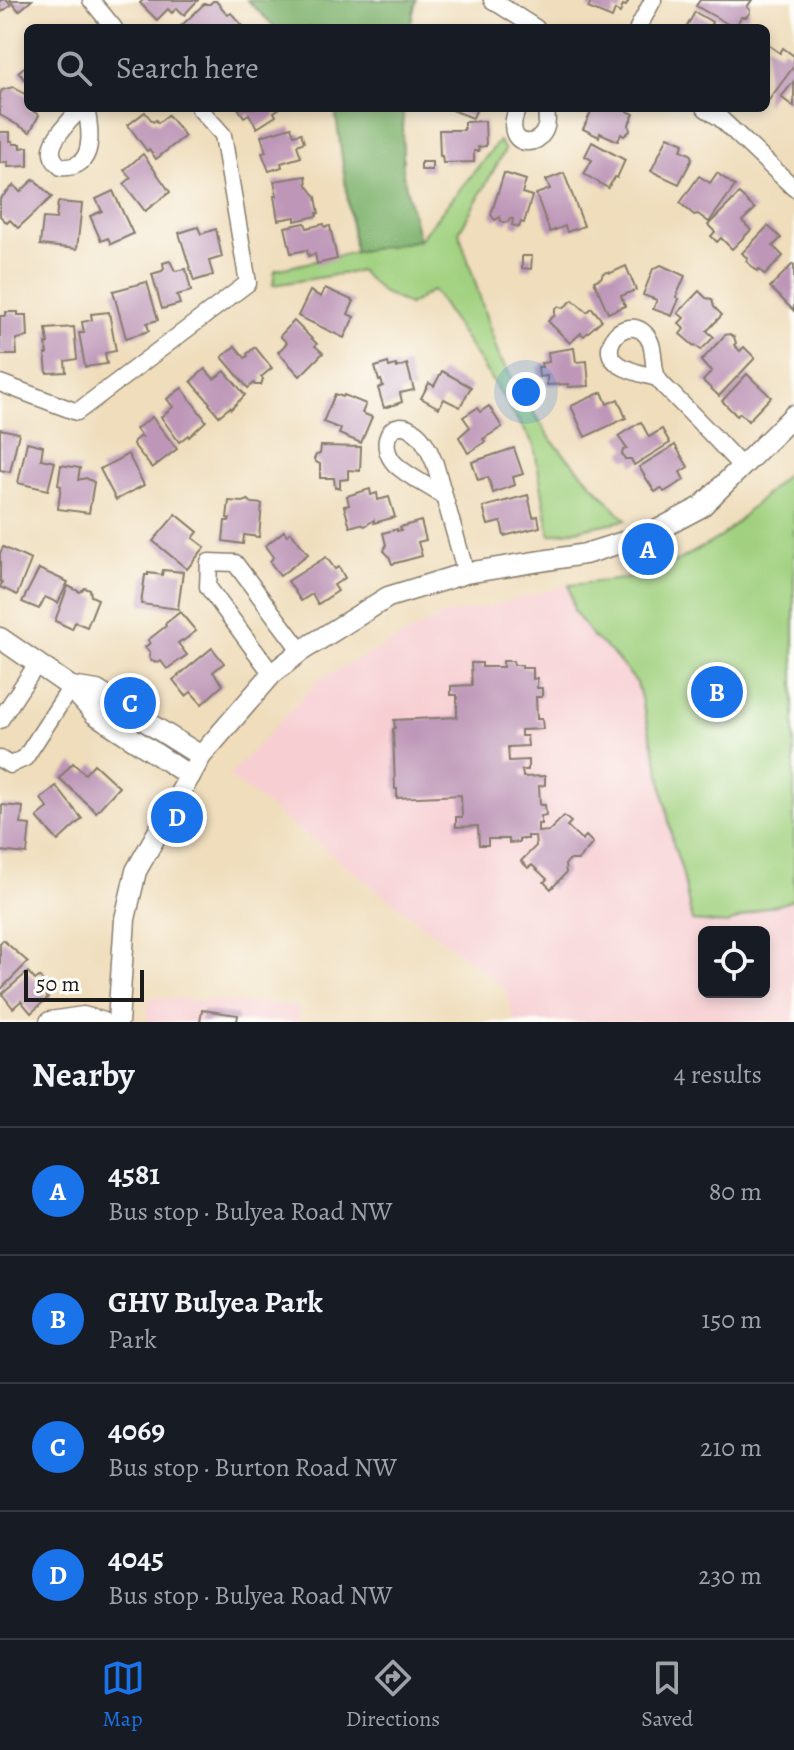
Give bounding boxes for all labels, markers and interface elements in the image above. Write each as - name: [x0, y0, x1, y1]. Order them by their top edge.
- search box: [24, 24, 770, 112]
- icon: search: [52, 46, 96, 90]
- text: Search here: [116, 48, 259, 88]
- your location: [506, 372, 546, 412]
- pin: A: [622, 519, 674, 579]
- pin: B: [691, 662, 743, 722]
- pin: C: [104, 673, 156, 733]
- pin: D: [151, 787, 203, 847]
- map controls: [698, 926, 770, 998]
- button: locate: [698, 926, 770, 998]
- scale bar: [24, 966, 144, 1002]
- text: 50 m: [36, 969, 80, 999]
- text: Nearby: [32, 1051, 135, 1098]
- text: 4 results: [674, 1057, 762, 1092]
- text: 4581: [108, 1154, 160, 1194]
- text: A: [50, 1174, 66, 1209]
- text: 80 m: [709, 1174, 762, 1209]
- text: Bus stop · Bulyea Road NW: [108, 1194, 393, 1229]
- text: GHV Bulyea Park: [108, 1282, 323, 1322]
- text: B: [50, 1302, 66, 1337]
- text: 150 m: [701, 1302, 762, 1337]
- text: Park: [108, 1322, 157, 1357]
- text: 4069: [108, 1410, 165, 1450]
- text: C: [50, 1430, 66, 1465]
- text: 210 m: [700, 1430, 762, 1465]
- text: Bus stop · Burton Road NW: [108, 1450, 397, 1485]
- text: 4045: [108, 1538, 164, 1578]
- text: D: [49, 1558, 67, 1593]
- text: 230 m: [698, 1558, 762, 1593]
- text: Bus stop · Bulyea Road NW: [108, 1578, 393, 1613]
- tab: Map: [101, 1656, 145, 1734]
- tab: Directions: [346, 1656, 440, 1734]
- tab: Saved: [641, 1656, 693, 1734]

